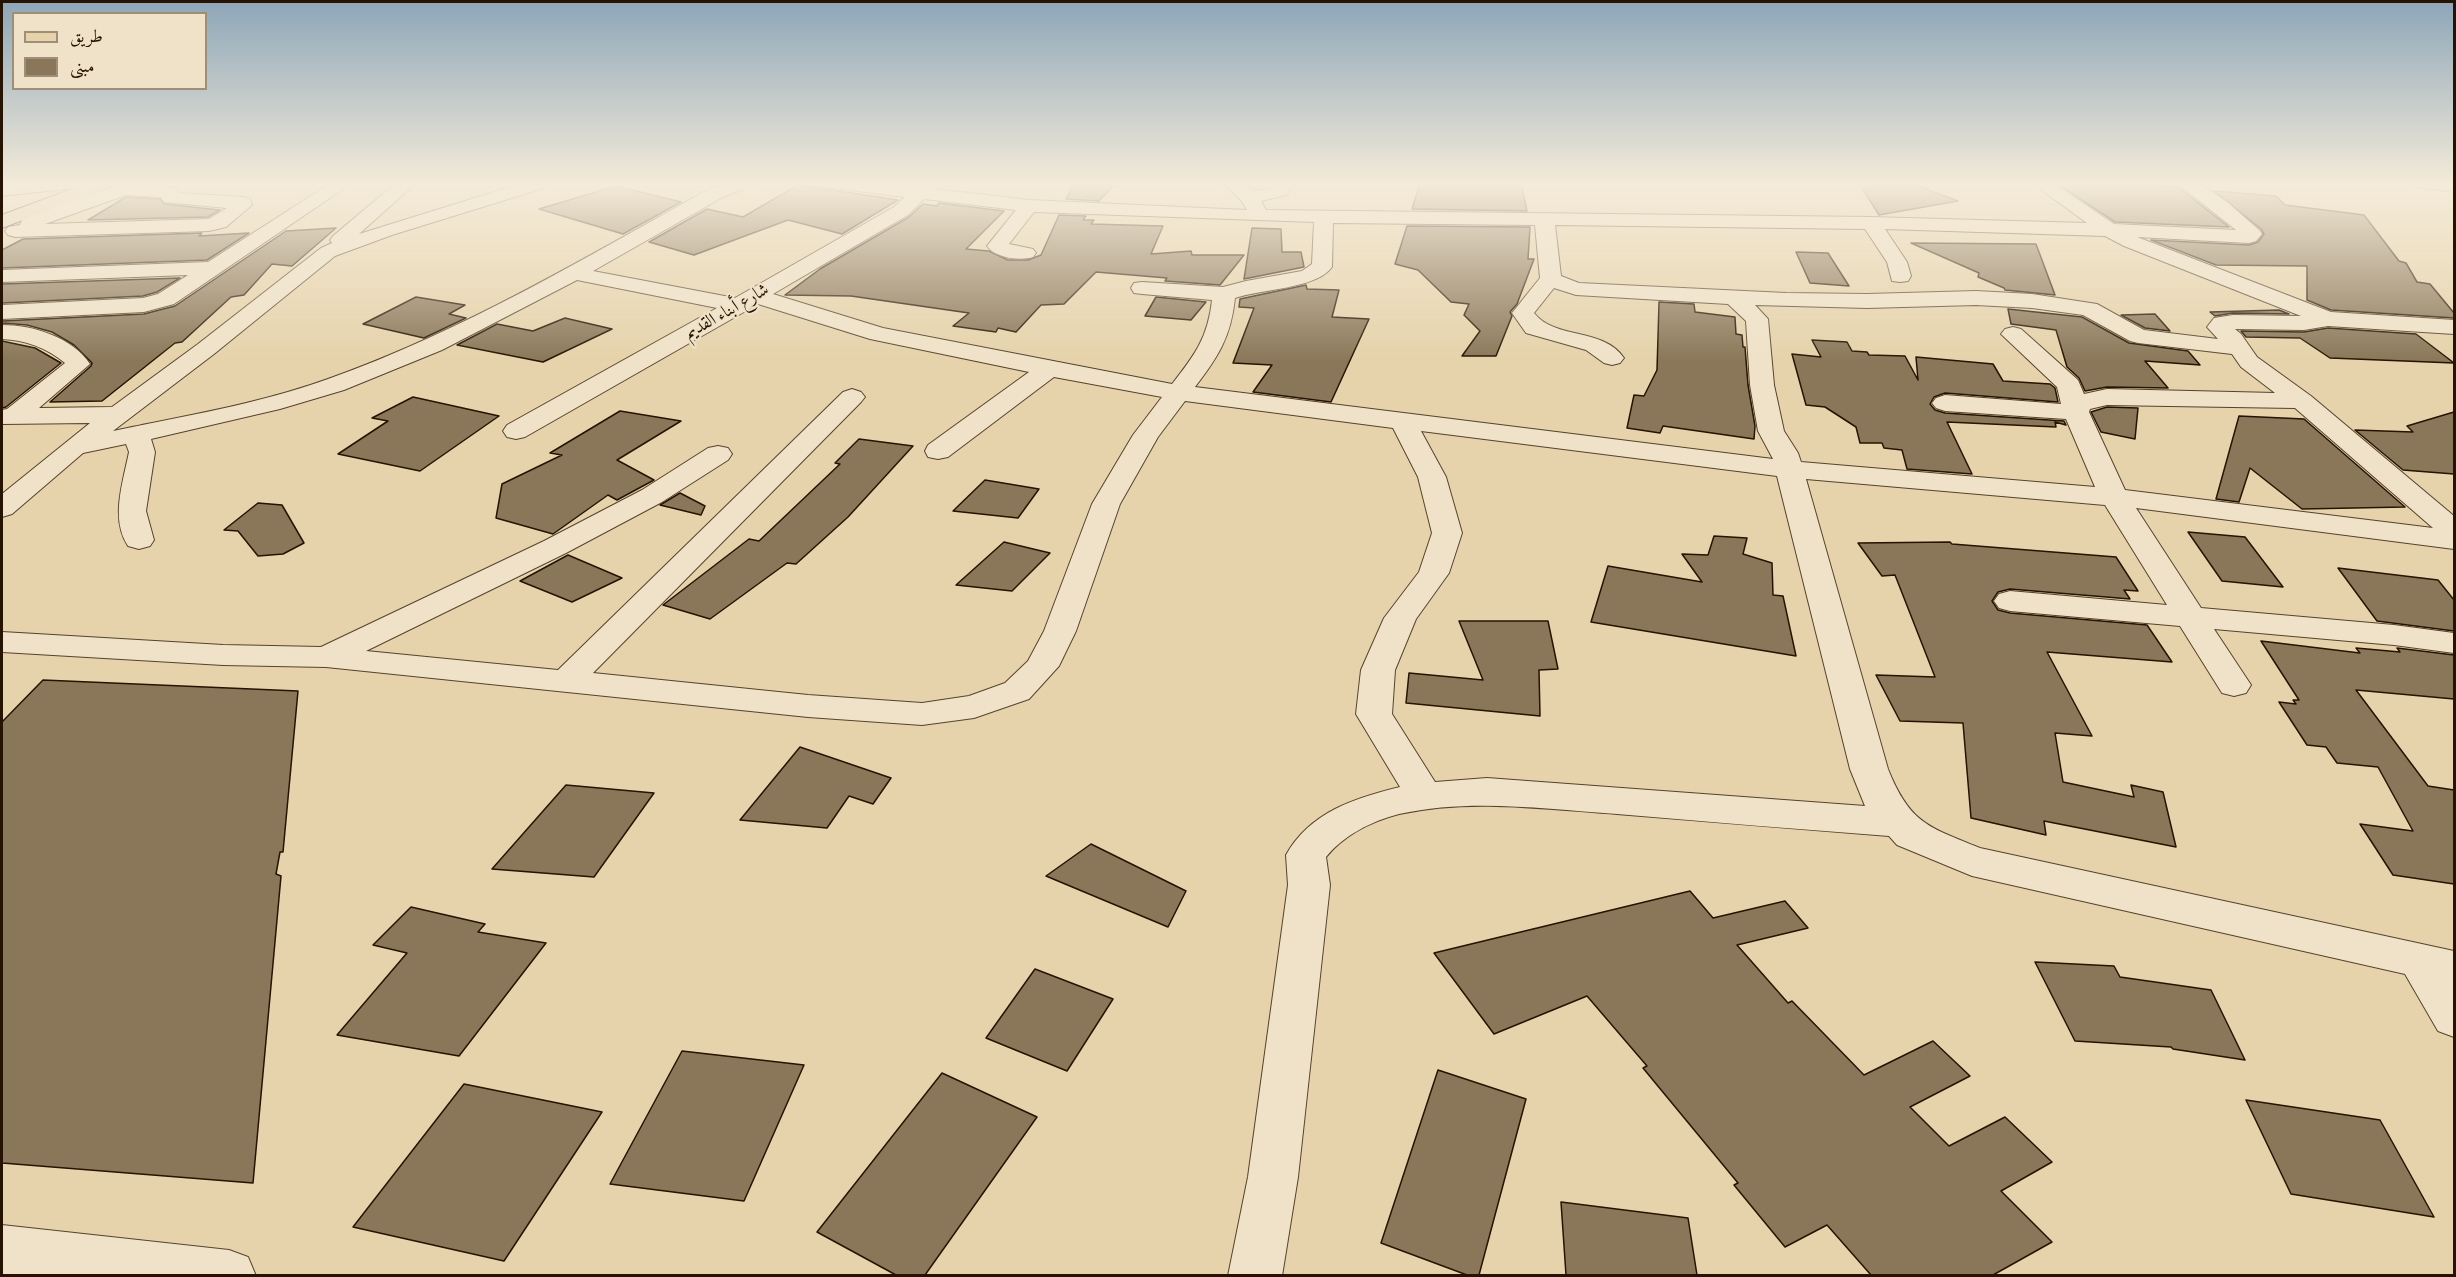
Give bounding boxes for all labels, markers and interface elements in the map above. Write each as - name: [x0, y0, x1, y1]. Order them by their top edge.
- legend: [12, 12, 207, 90]
- text: طريق: [70, 24, 103, 48]
- text: مبنى: [70, 54, 95, 78]
- street label: شارع أبناء القديم: [681, 279, 773, 345]

